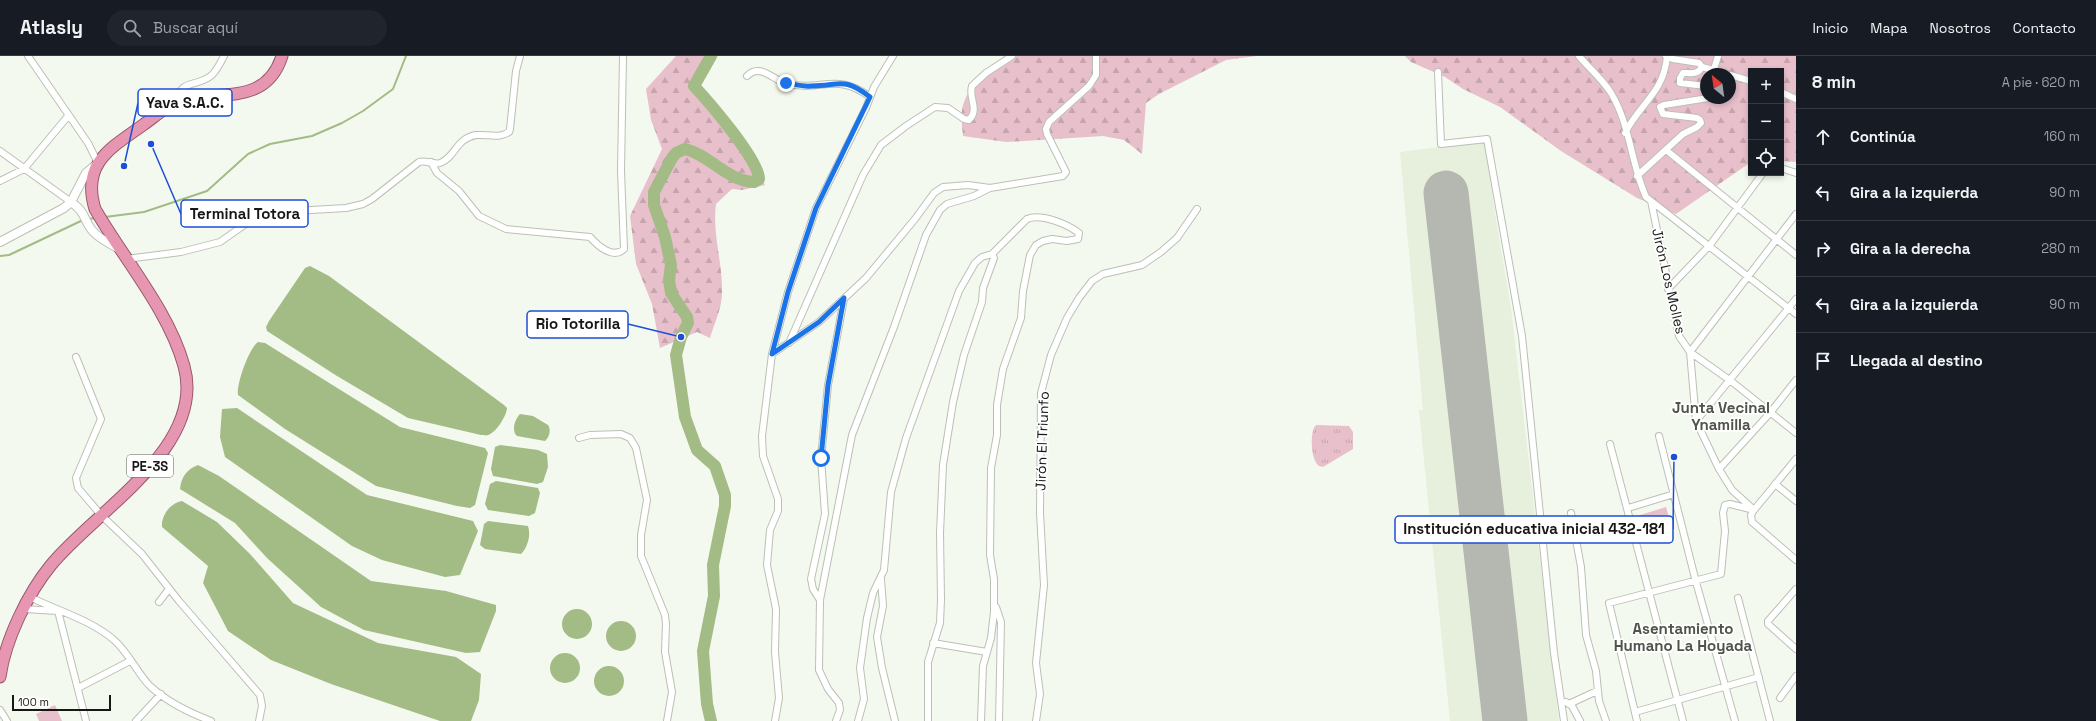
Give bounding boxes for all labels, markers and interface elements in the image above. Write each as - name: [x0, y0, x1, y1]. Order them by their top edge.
- search box: [107, 10, 387, 46]
- text: Atlasly: [20, 15, 83, 40]
- icon: search: [121, 17, 143, 39]
- text: Buscar aquí: [153, 18, 238, 37]
- text: Inicio: [1812, 19, 1848, 37]
- text: Mapa: [1870, 19, 1908, 37]
- text: Nosotros: [1930, 19, 1991, 37]
- text: Contacto: [2013, 19, 2076, 37]
- north arrow: [1700, 68, 1736, 104]
- map controls: [1748, 68, 1784, 176]
- button: +: [1748, 68, 1784, 104]
- text: 8 min: [1812, 71, 1856, 93]
- route end: [777, 74, 795, 92]
- text: A pie · 620 m: [2002, 74, 2080, 91]
- callout: Yava S.A.C.: [138, 89, 232, 116]
- text: Yava S.A.C.: [146, 93, 224, 112]
- button: −: [1748, 104, 1784, 140]
- icon: ahead: [1812, 126, 1834, 148]
- text: Continúa: [1850, 127, 1916, 146]
- text: 160 m: [2044, 128, 2080, 145]
- button: locate: [1748, 140, 1784, 176]
- icon: left: [1812, 182, 1834, 204]
- text: Gira a la izquierda: [1850, 183, 1978, 202]
- text: 90 m: [2049, 184, 2080, 201]
- callout: Terminal Totora: [181, 200, 308, 227]
- text: Terminal Totora: [190, 204, 301, 223]
- street label: Jirón Los Molles: [1648, 226, 1690, 336]
- icon: right: [1812, 238, 1834, 260]
- text: Gira a la derecha: [1850, 239, 1970, 258]
- text: 280 m: [2041, 240, 2080, 257]
- icon: left: [1812, 294, 1834, 316]
- text: Gira a la izquierda: [1850, 295, 1978, 314]
- text: 90 m: [2049, 296, 2080, 313]
- callout: Rio Totorilla: [527, 311, 628, 338]
- text: Rio Totorilla: [536, 314, 621, 333]
- icon: arrive: [1812, 350, 1834, 372]
- text: Llegada al destino: [1850, 351, 1983, 370]
- street label: Jirón El Triunfo: [1031, 391, 1053, 491]
- district label: Junta Vecinal Ynamilla: [1672, 398, 1770, 434]
- route start: [812, 449, 830, 467]
- road number: PE-3S: [127, 455, 173, 477]
- callout: Institución educativa inicial 432-181: [1395, 516, 1673, 543]
- text: Institución educativa inicial 432-181: [1403, 519, 1665, 538]
- district label: Asentamiento Humano La Hoyada: [1614, 619, 1753, 655]
- scale bar: [12, 693, 111, 712]
- text: 100 m: [18, 695, 49, 709]

